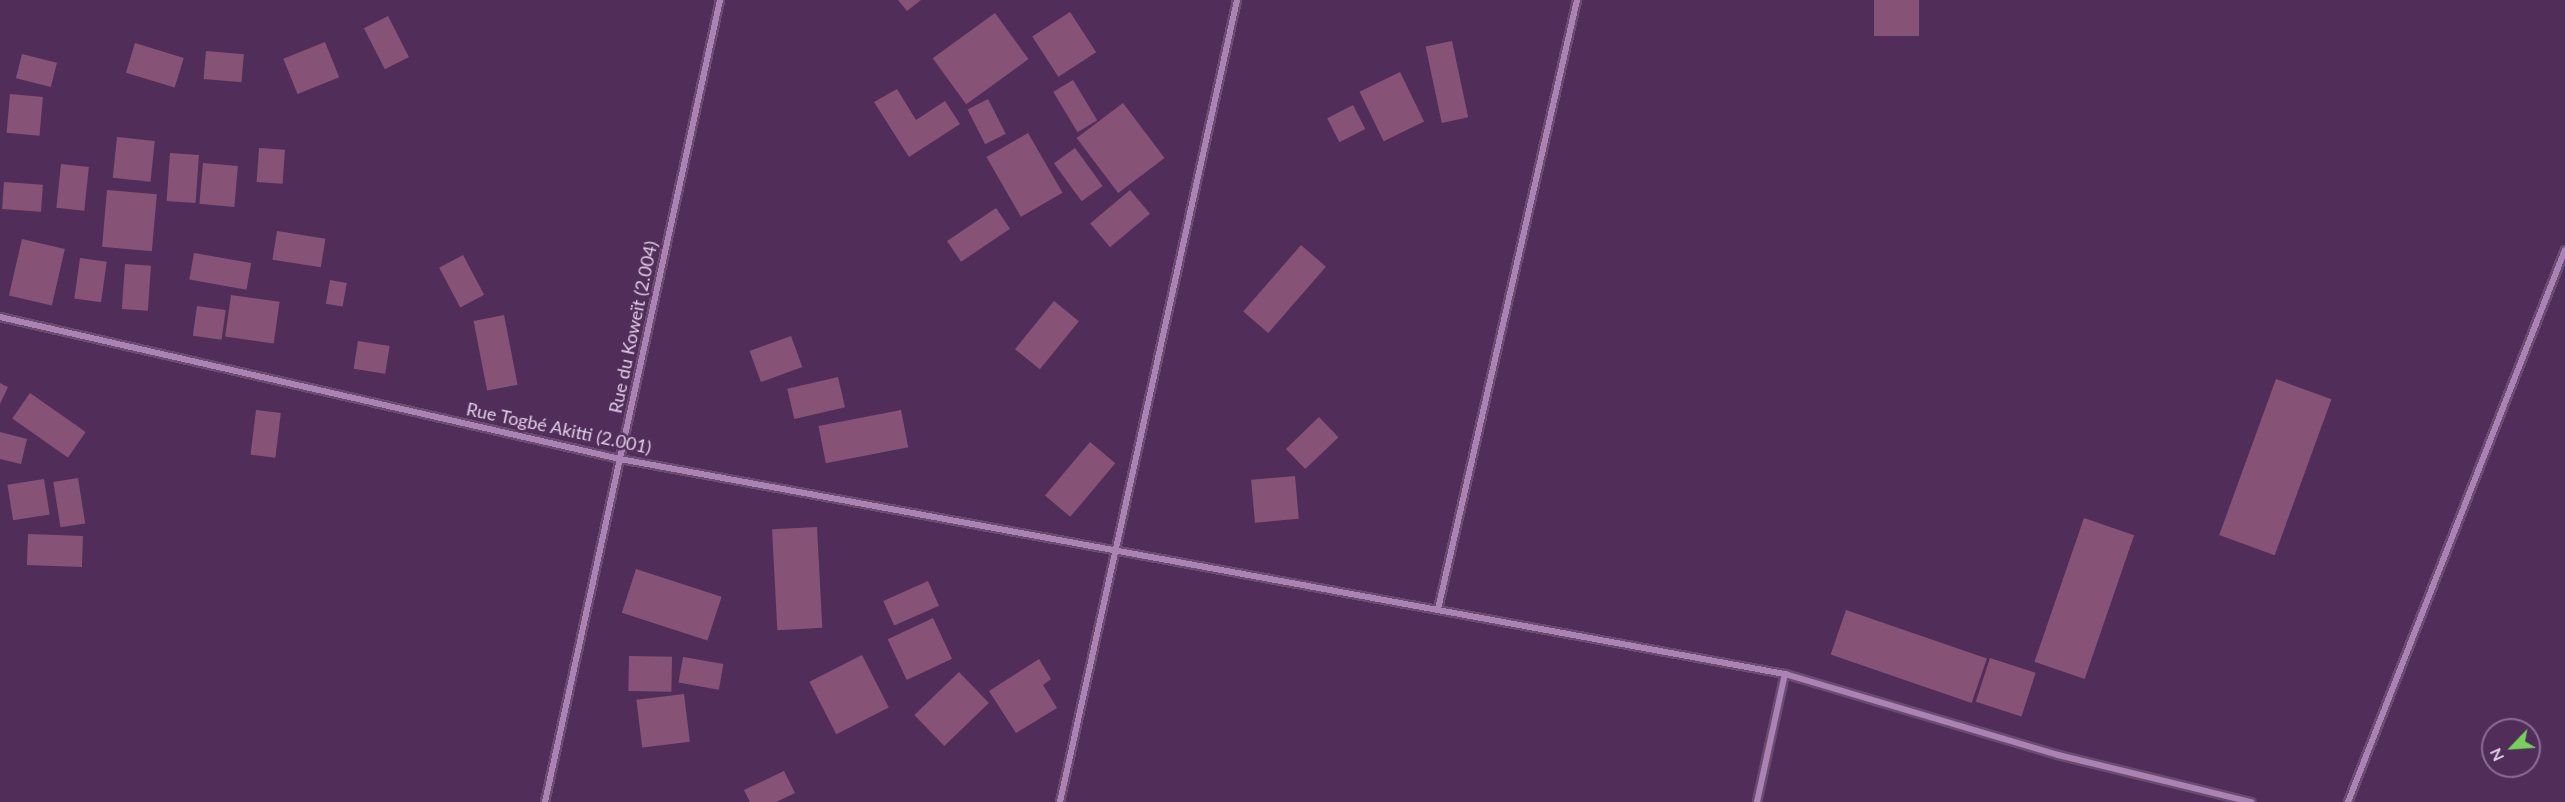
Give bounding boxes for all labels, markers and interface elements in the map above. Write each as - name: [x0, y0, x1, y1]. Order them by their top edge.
- street label: Rue du Koweït (2.004): [604, 239, 662, 415]
- street label: Rue Togbé Akitti (2.001): [464, 398, 654, 458]
- north arrow: [2481, 718, 2541, 778]
- text: N: [2485, 745, 2507, 765]

